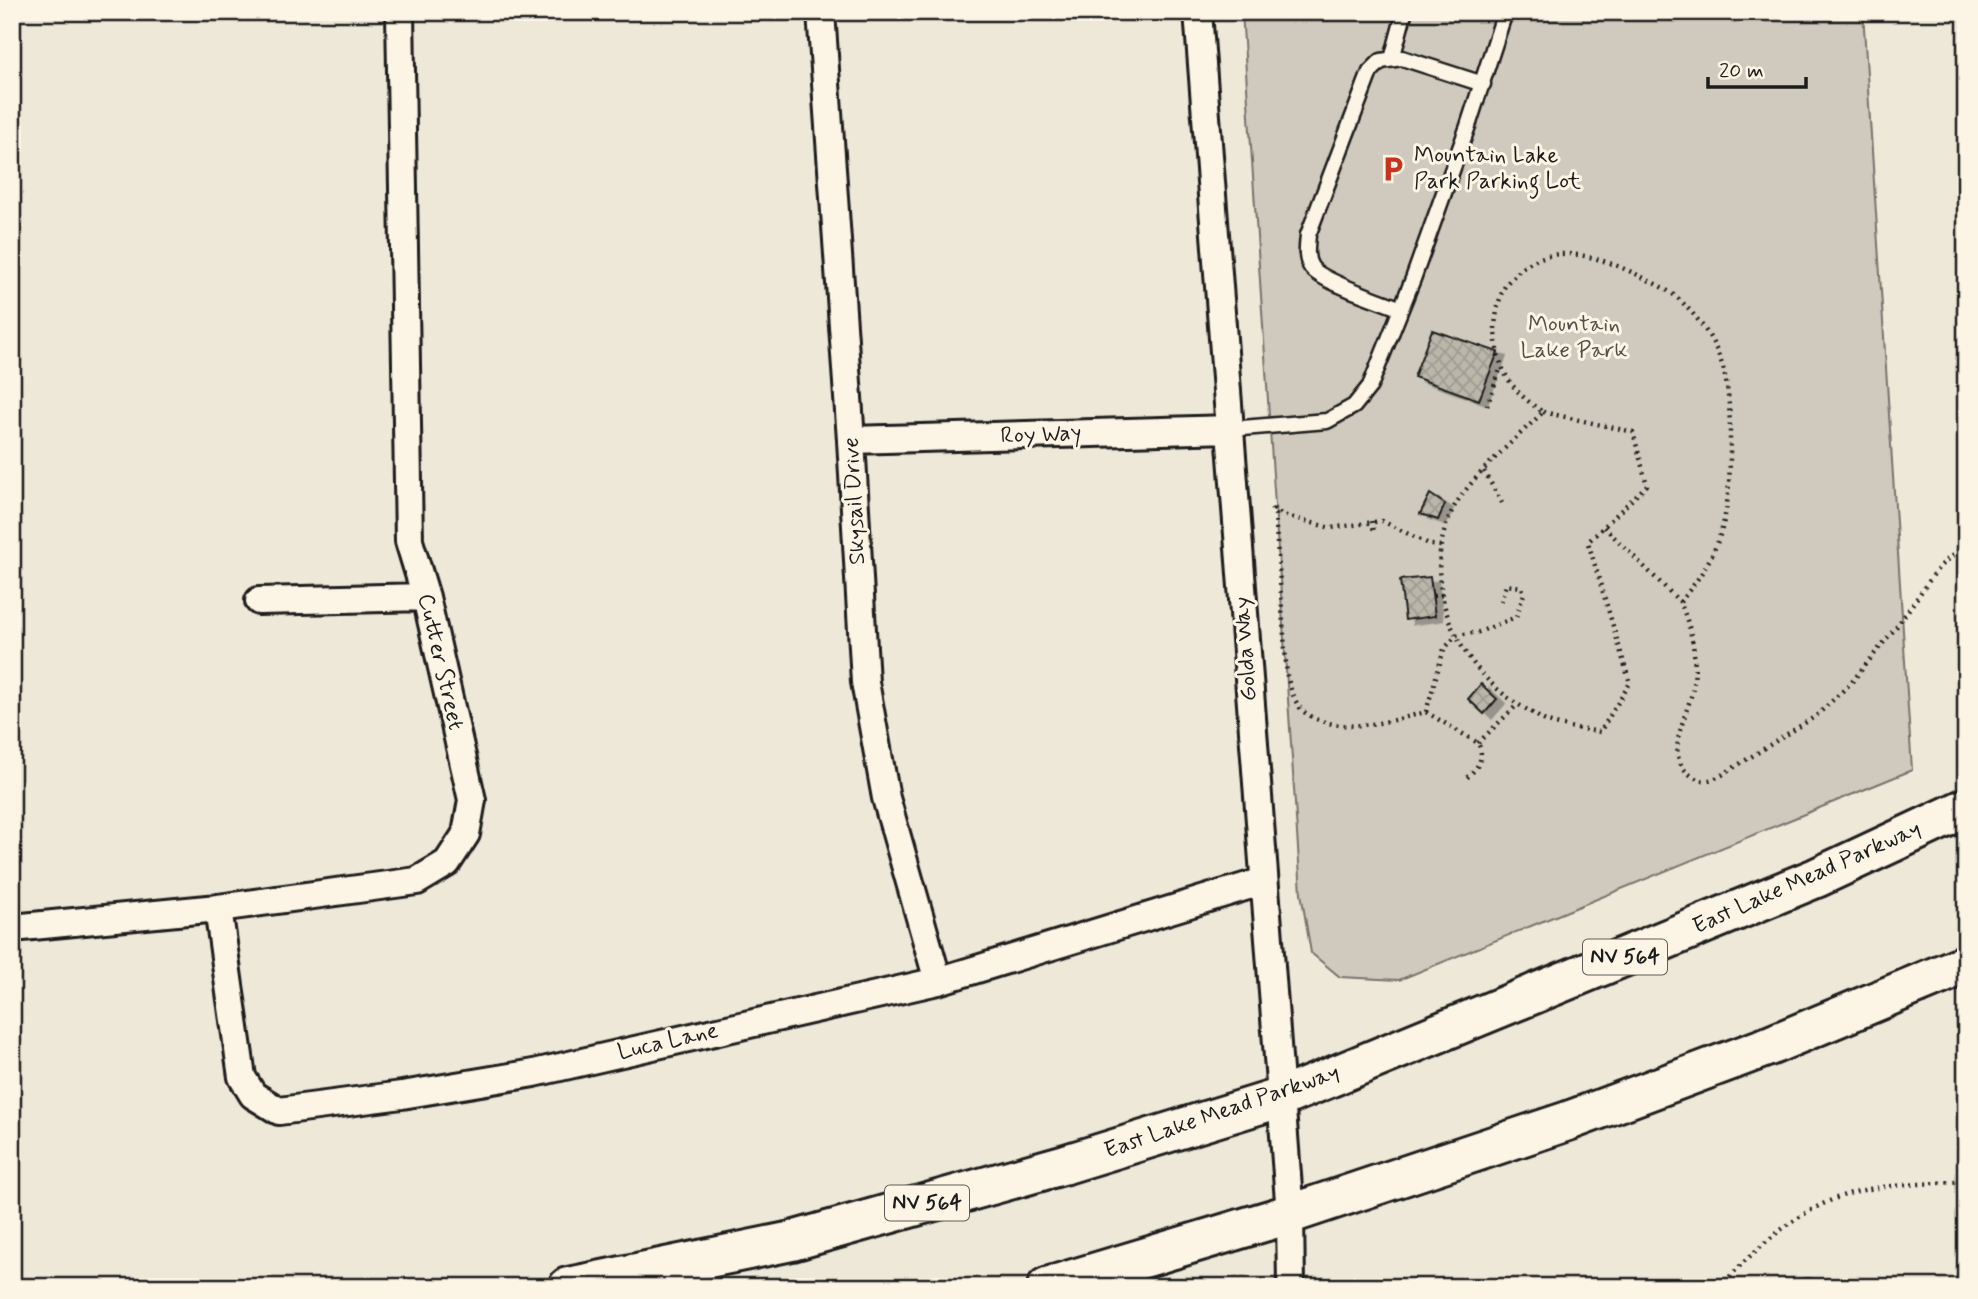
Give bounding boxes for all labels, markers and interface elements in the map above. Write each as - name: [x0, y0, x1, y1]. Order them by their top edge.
- scale bar: [1708, 46, 1806, 90]
- text: 20 m: [1719, 57, 1764, 85]
- place label: Mountain Lake Park Parking Lot: [1414, 141, 1582, 199]
- parking icon: Mountain Lake Park Parking Lot: [1378, 154, 1408, 184]
- park label: Mountain Lake Park: [1520, 310, 1628, 366]
- street label: Roy Way: [1000, 419, 1082, 451]
- street label: Skysail Drive: [837, 436, 873, 566]
- street label: Cutter Street: [410, 591, 470, 733]
- street label: Golda Way: [1227, 596, 1265, 702]
- street label: East Lake Mead Parkway: [1688, 814, 1926, 942]
- road number: NV 564: [1583, 940, 1667, 974]
- street label: Luca Lane: [615, 1016, 721, 1068]
- street label: East Lake Mead Parkway: [1100, 1058, 1344, 1166]
- road number: NV 564: [885, 1186, 969, 1220]

